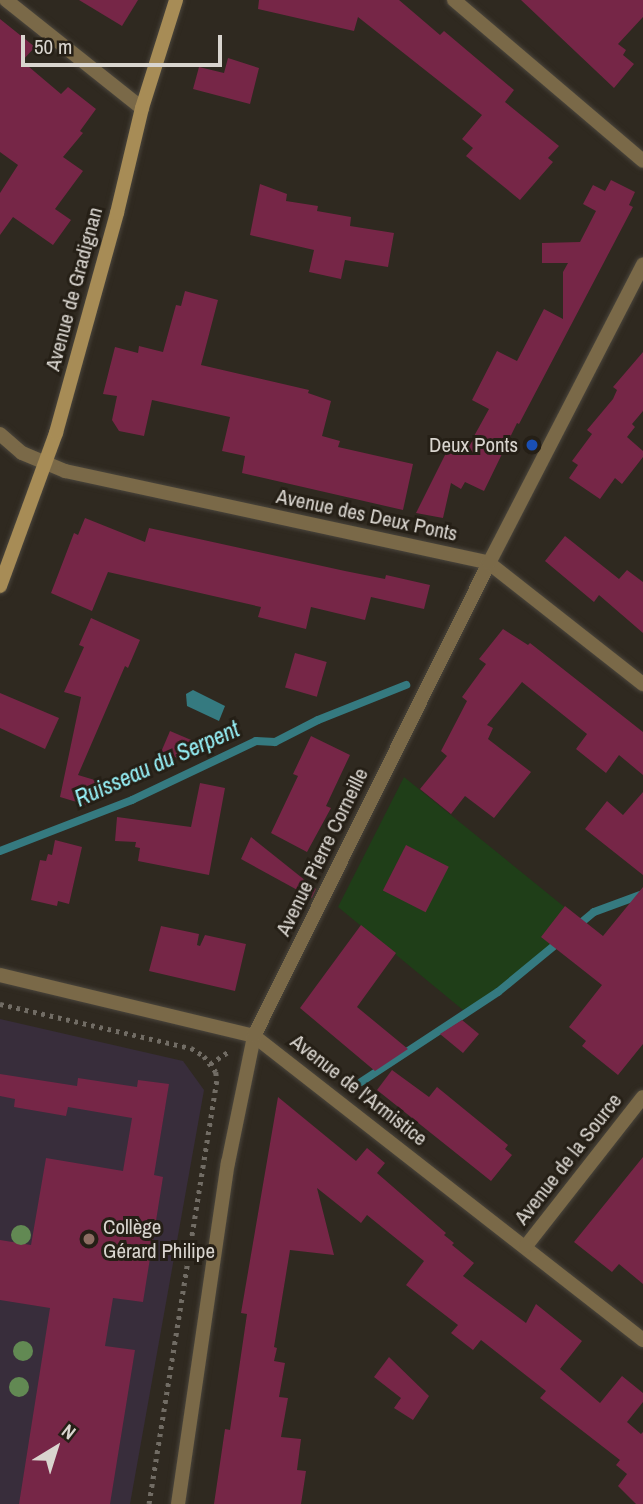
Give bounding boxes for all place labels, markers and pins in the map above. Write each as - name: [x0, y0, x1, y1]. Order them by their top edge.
- place label: Deux Ponts: [429, 432, 518, 458]
- marker: Deux Ponts: [524, 437, 540, 453]
- place label: Collège Gérard Philipe: [103, 1214, 215, 1264]
- marker: Collège Gérard Philipe: [81, 1231, 97, 1247]

